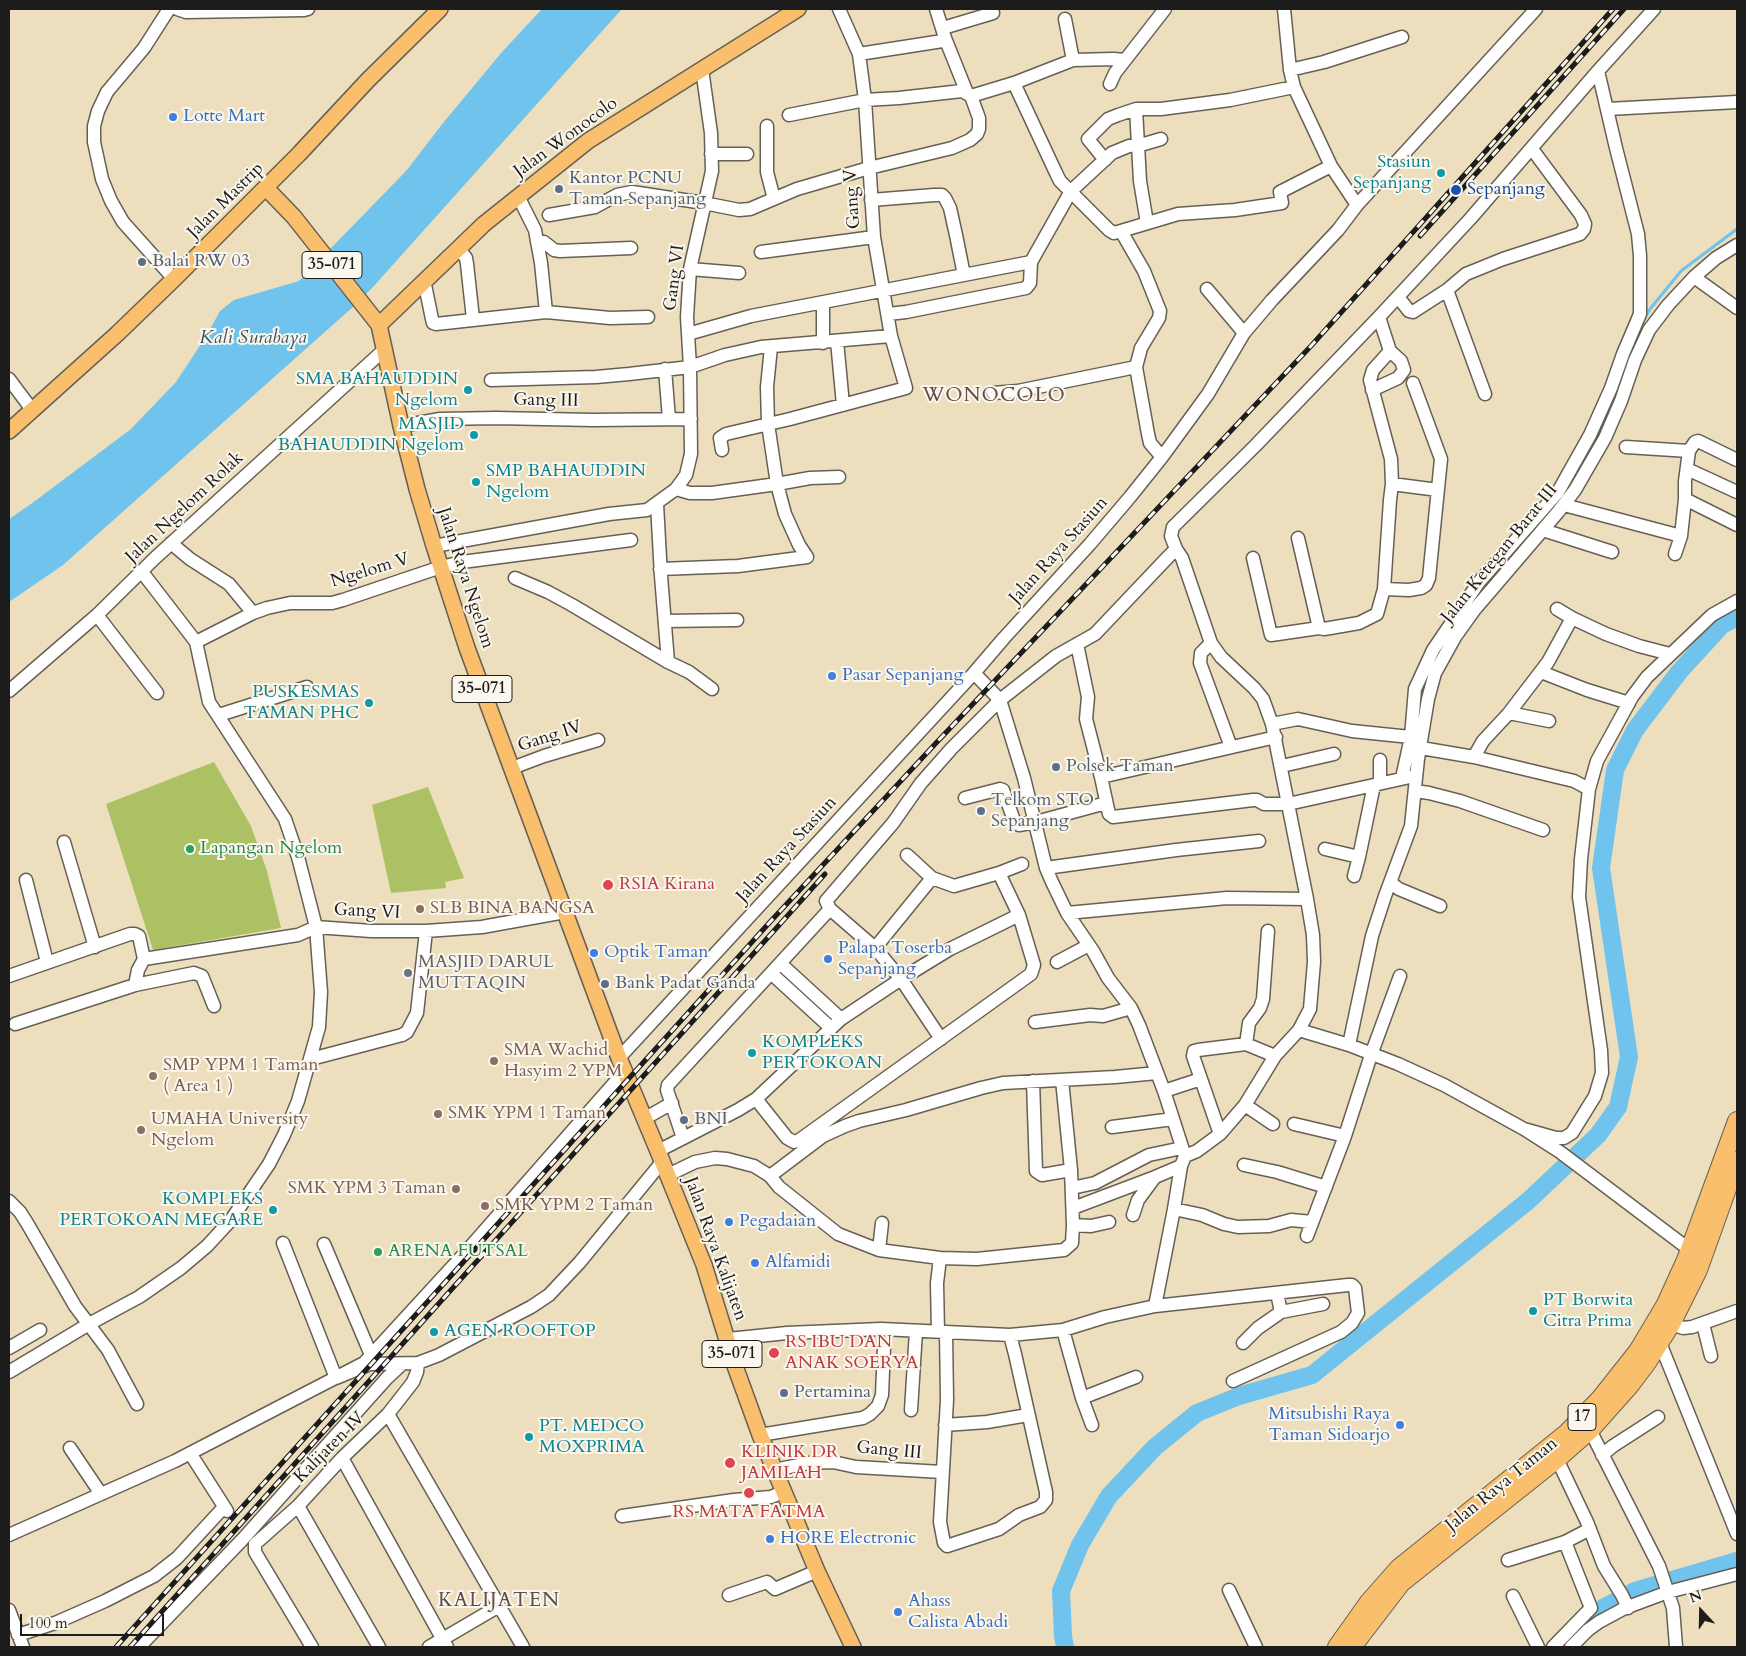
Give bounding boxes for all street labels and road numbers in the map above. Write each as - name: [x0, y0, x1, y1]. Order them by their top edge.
- street label: Jalan Wonocolo: [510, 93, 622, 183]
- street label: Jalan Mastrip: [183, 158, 269, 244]
- street label: Gang V: [840, 168, 866, 230]
- street label: Gang VI: [660, 244, 690, 312]
- road number: 35-071: [302, 252, 362, 278]
- street label: Gang III: [513, 390, 579, 412]
- street label: Jalan Ngelom Rolak: [122, 448, 248, 568]
- street label: Jalan Ketegan Barat III: [1437, 480, 1563, 628]
- street label: Jalan Raya Stasiun: [1005, 493, 1113, 609]
- street label: Jalan Raya Ngelom: [432, 505, 498, 651]
- street label: Ngelom V: [328, 549, 412, 593]
- road number: 35-071: [452, 676, 512, 702]
- street label: Gang IV: [515, 716, 585, 758]
- street label: Jalan Raya Stasiun: [732, 792, 842, 908]
- street label: Gang VI: [333, 899, 401, 925]
- street label: Jalan Raya Kalijaten: [679, 1174, 751, 1324]
- road number: 35-071: [702, 1340, 762, 1368]
- road number: 17: [1568, 1404, 1596, 1430]
- street label: Kalijaten IV: [290, 1408, 370, 1488]
- street label: Jalan Raya Taman: [1442, 1433, 1562, 1537]
- street label: Gang III: [855, 1437, 923, 1465]

